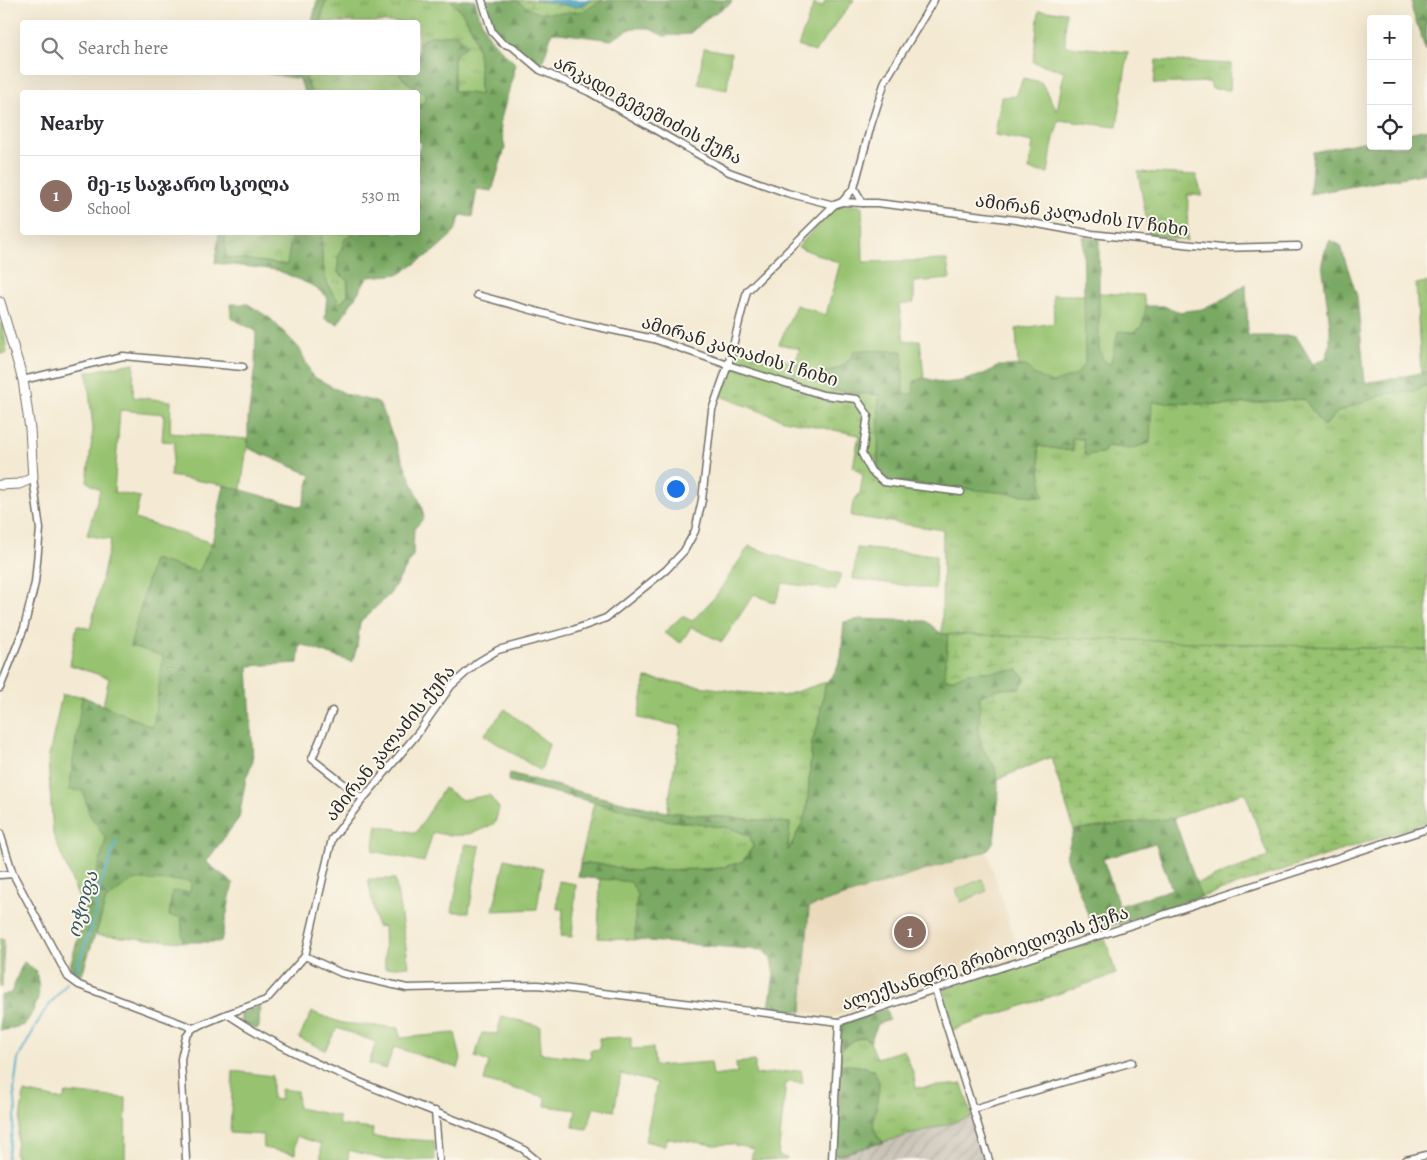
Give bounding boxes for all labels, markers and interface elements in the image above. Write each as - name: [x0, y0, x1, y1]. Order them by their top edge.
- map controls: [1367, 15, 1412, 150]
- button: +: [1367, 15, 1412, 60]
- search box: [20, 20, 420, 75]
- icon: search: [38, 34, 66, 62]
- text: Search here: [78, 35, 168, 61]
- street label: არკადი გეგეშიძის ქუჩა: [549, 50, 747, 170]
- button: −: [1367, 60, 1412, 105]
- button: locate: [1367, 105, 1412, 150]
- text: Nearby: [40, 109, 103, 137]
- text: მე-15 საჯარო სკოლა: [87, 172, 290, 198]
- text: 1: [53, 185, 59, 207]
- text: 530 m: [361, 185, 400, 207]
- street label: ამირან კალაძის IV ჩიხი: [974, 188, 1190, 242]
- text: School: [87, 198, 130, 220]
- street label: ამირან კალაძის I ჩიხი: [639, 310, 841, 392]
- your location: [663, 476, 689, 502]
- street label: ამირან კალაძის ქუჩა: [320, 660, 460, 826]
- water label: ოჭოფა: [61, 867, 105, 941]
- street label: ალექსანდრე გრიბოედოვის ქუჩა: [838, 900, 1132, 1016]
- pin: 1: [894, 913, 926, 951]

